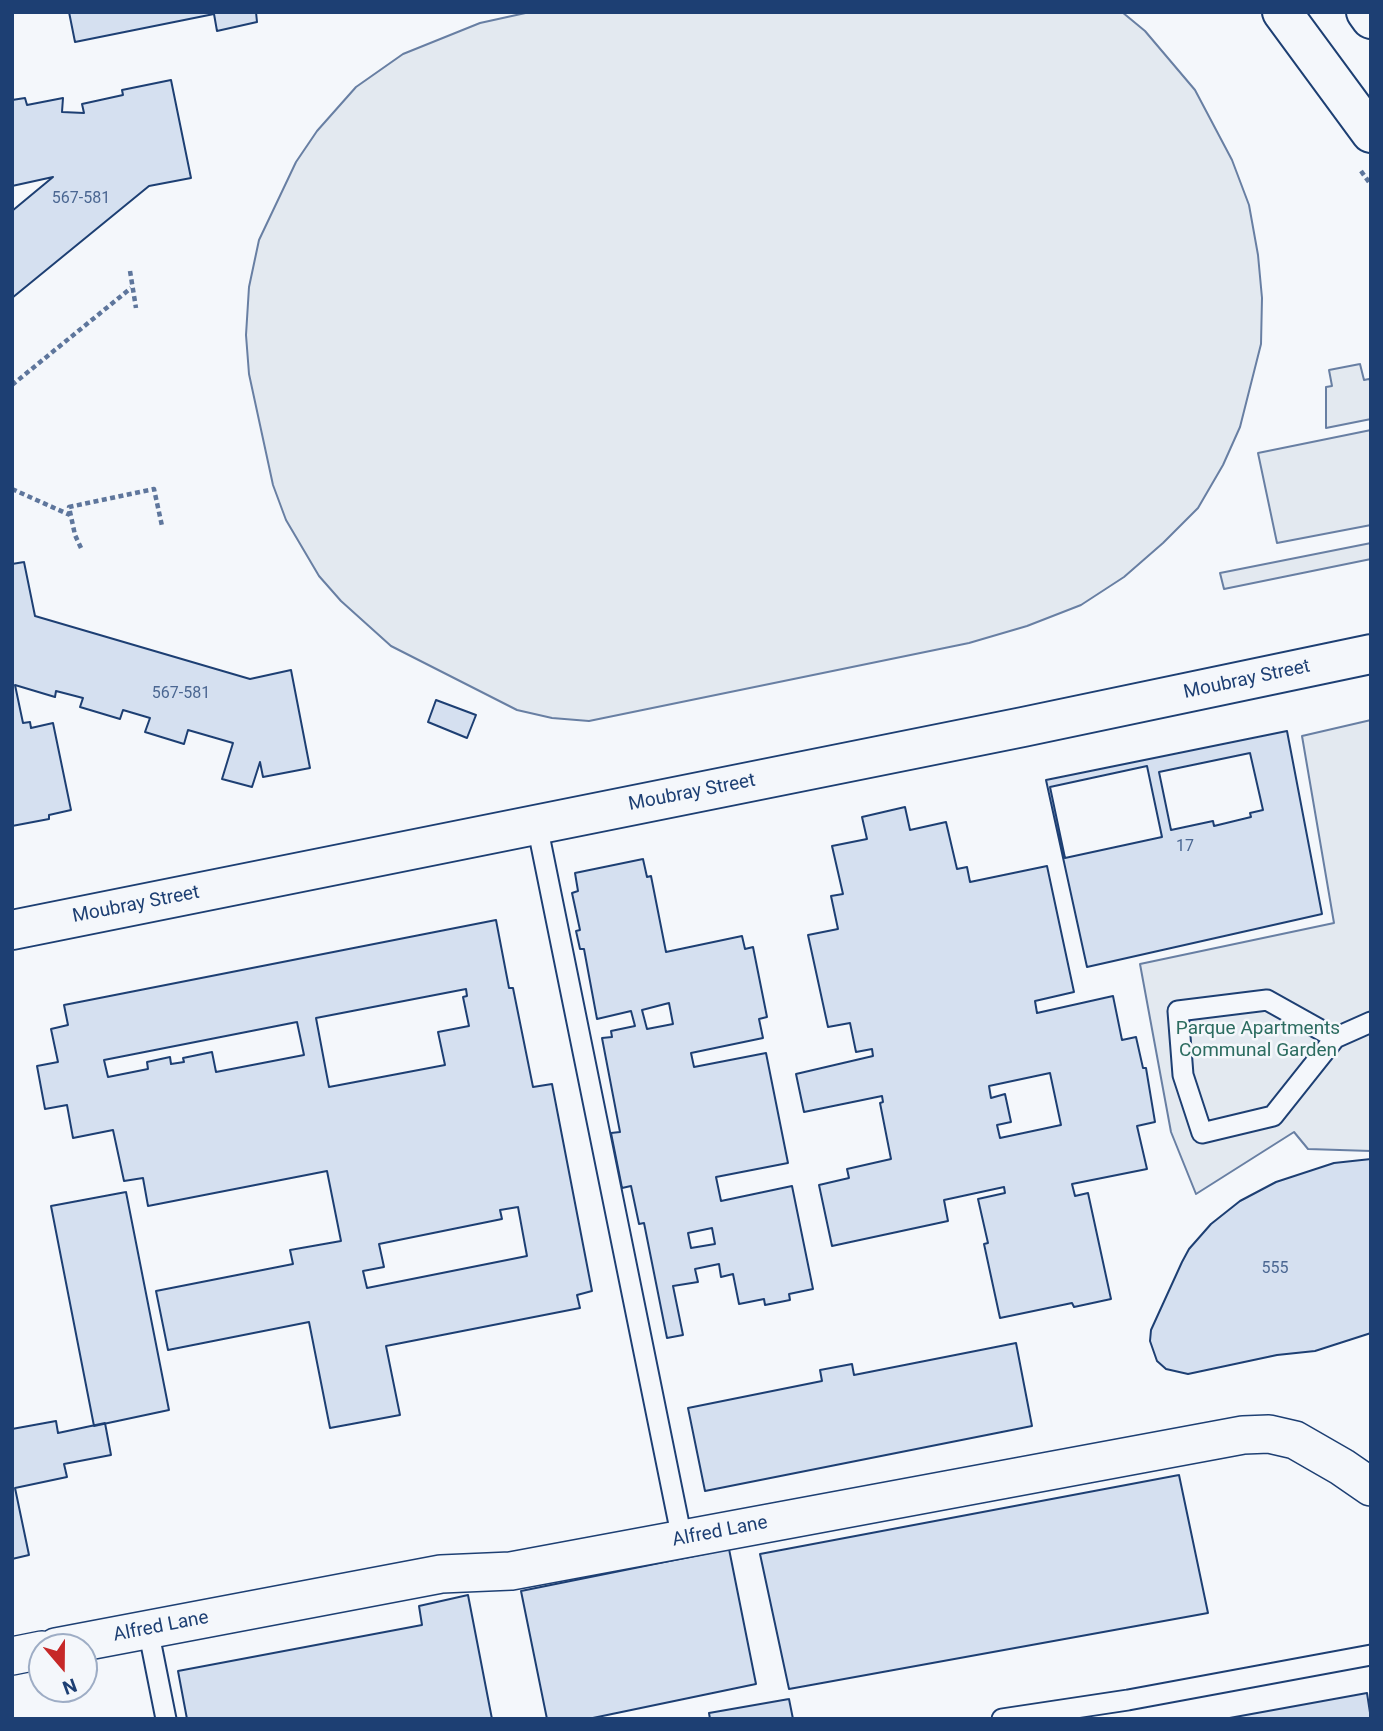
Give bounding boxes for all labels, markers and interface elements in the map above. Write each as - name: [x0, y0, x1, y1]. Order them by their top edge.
- house number: 567-581: [52, 189, 110, 209]
- street label: Moubray Street: [1182, 655, 1312, 705]
- house number: 567-581: [152, 684, 210, 704]
- street label: Moubray Street: [627, 770, 757, 816]
- house number: 17: [1176, 837, 1194, 857]
- street label: Moubray Street: [71, 882, 201, 928]
- park label: Parque Apartments Communal Garden: [1176, 1018, 1340, 1062]
- house number: 555: [1262, 1259, 1288, 1279]
- street label: Alfred Lane: [670, 1512, 770, 1552]
- street label: Alfred Lane: [111, 1607, 211, 1647]
- north arrow: [28, 1633, 98, 1703]
- text: N: [59, 1673, 80, 1699]

